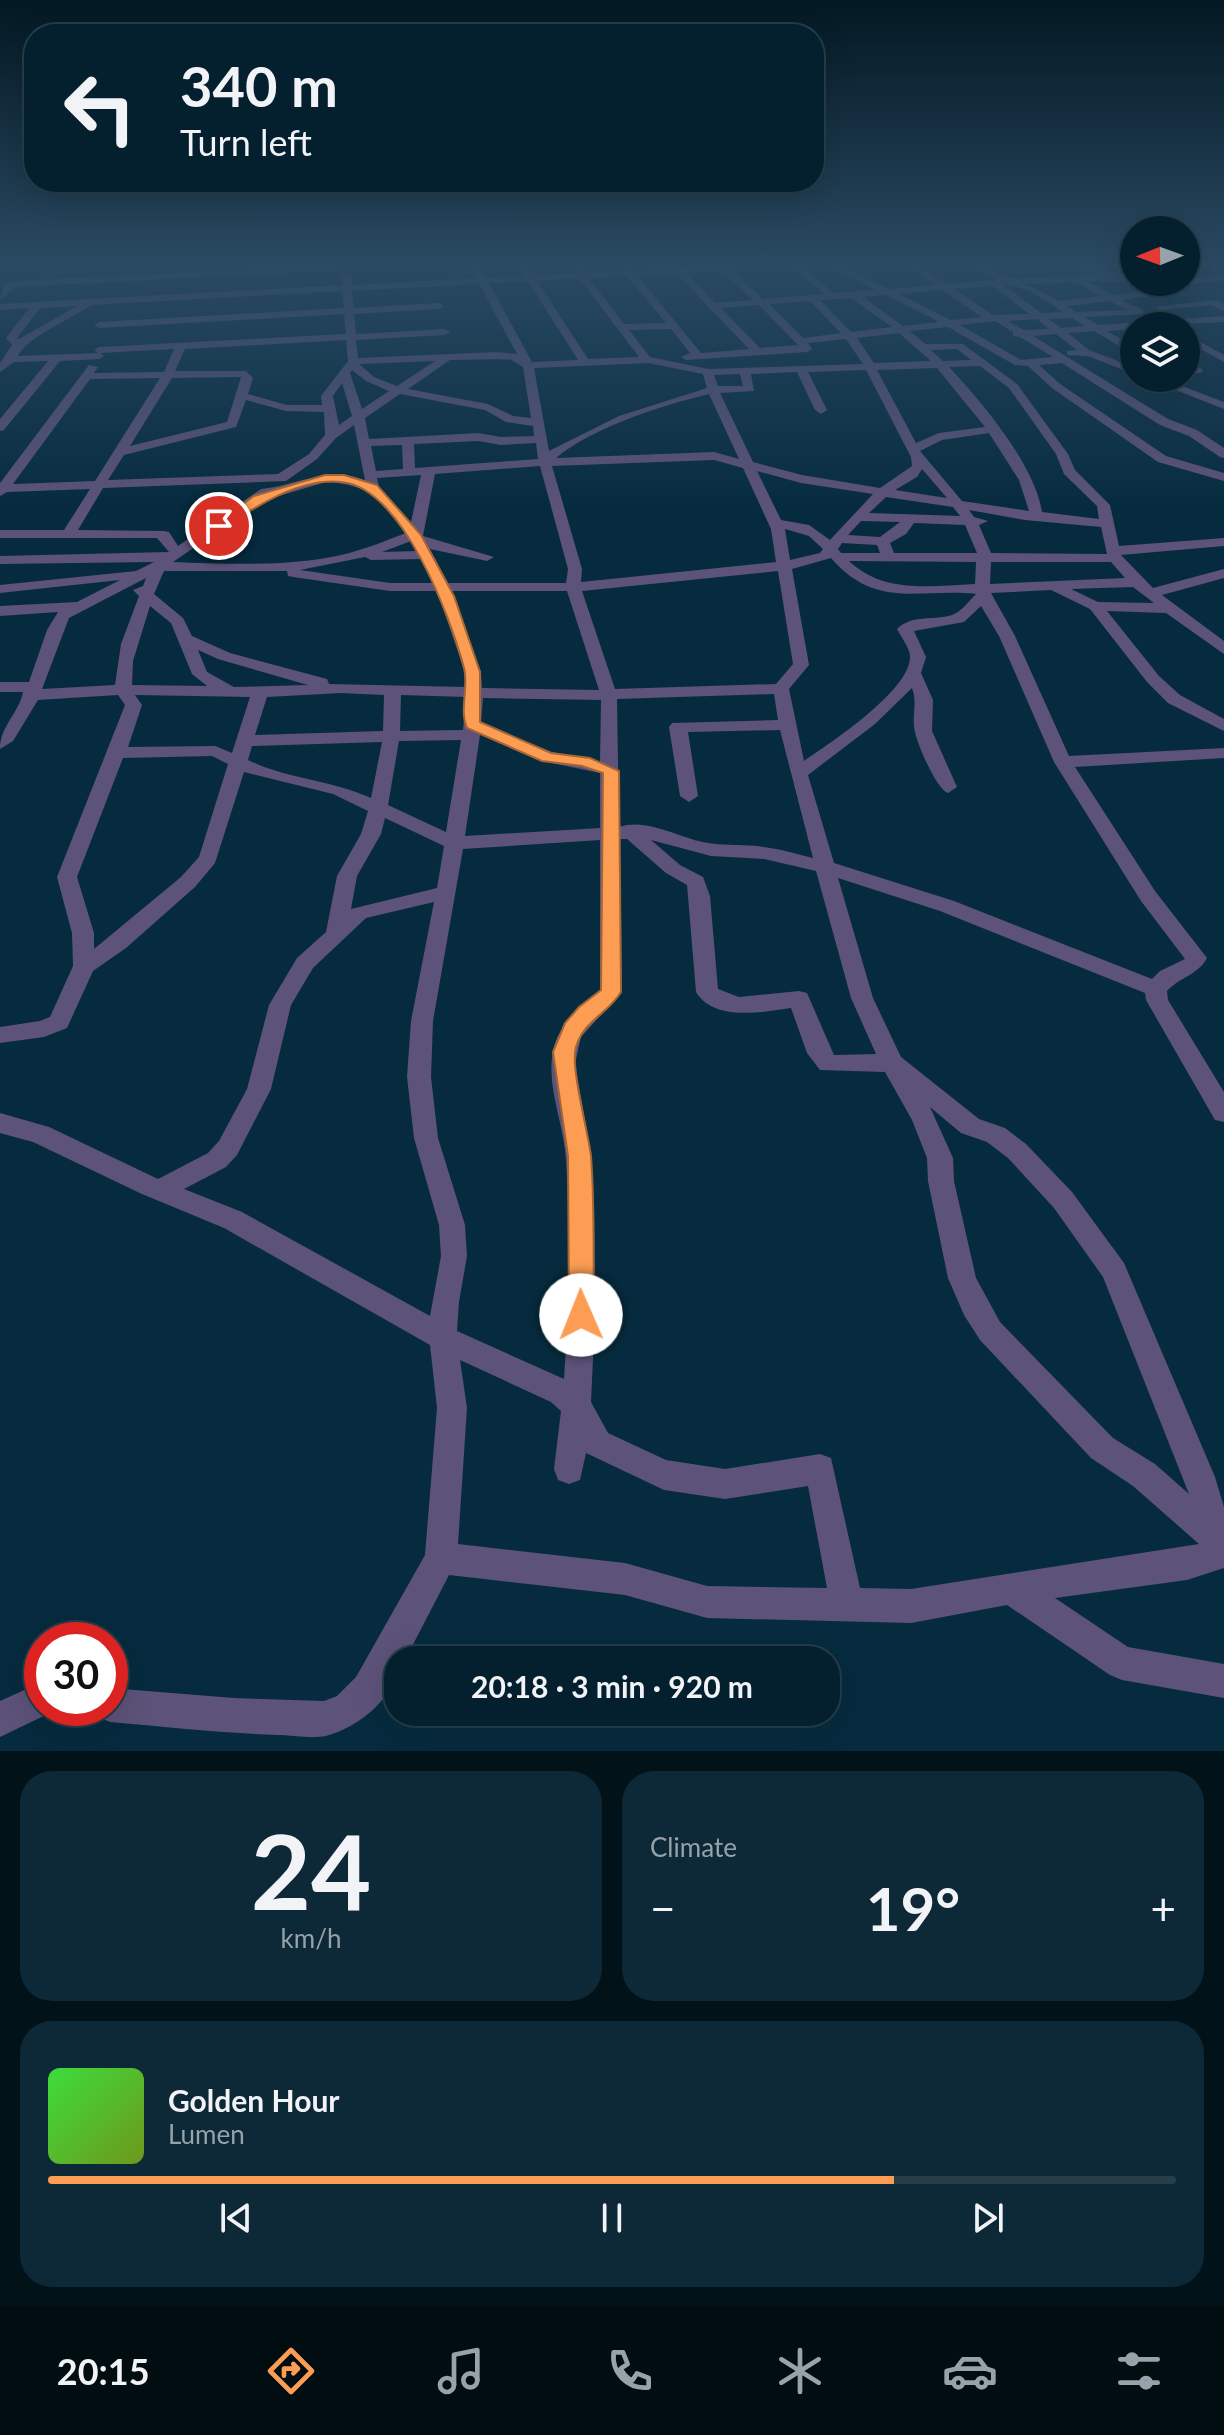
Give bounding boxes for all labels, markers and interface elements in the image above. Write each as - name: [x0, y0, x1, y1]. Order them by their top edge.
- text: 340 m: [180, 52, 338, 119]
- icon: left: [48, 56, 152, 160]
- text: Turn left: [180, 120, 312, 164]
- north arrow: [1120, 216, 1200, 296]
- map controls: [1120, 216, 1200, 392]
- button: layers: [1120, 312, 1200, 392]
- pin: [185, 492, 253, 560]
- icon: arrive: [197, 504, 241, 548]
- position arrow: [539, 1273, 623, 1357]
- speed limit sign: 30: [24, 1622, 128, 1726]
- text: 20:18 · 3 min · 920 m: [471, 1668, 753, 1704]
- text: 24: [251, 1807, 371, 1932]
- text: Climate: [650, 1831, 737, 1863]
- text: 19°: [866, 1872, 960, 1944]
- text: −: [650, 1882, 676, 1934]
- text: +: [1150, 1882, 1176, 1934]
- text: km/h: [281, 1922, 341, 1954]
- text: Golden Hour: [168, 2082, 340, 2118]
- text: Lumen: [168, 2118, 245, 2150]
- icon: previous: [214, 2196, 258, 2240]
- icon: pause: [590, 2196, 634, 2240]
- icon: next: [966, 2196, 1010, 2240]
- icon: directions: [263, 2343, 319, 2399]
- icon: music: [433, 2343, 489, 2399]
- icon: phone: [602, 2343, 658, 2399]
- icon: climate: [772, 2343, 828, 2399]
- icon: car: [942, 2343, 998, 2399]
- icon: filters: [1111, 2343, 1167, 2399]
- text: 20:15: [57, 2349, 150, 2393]

